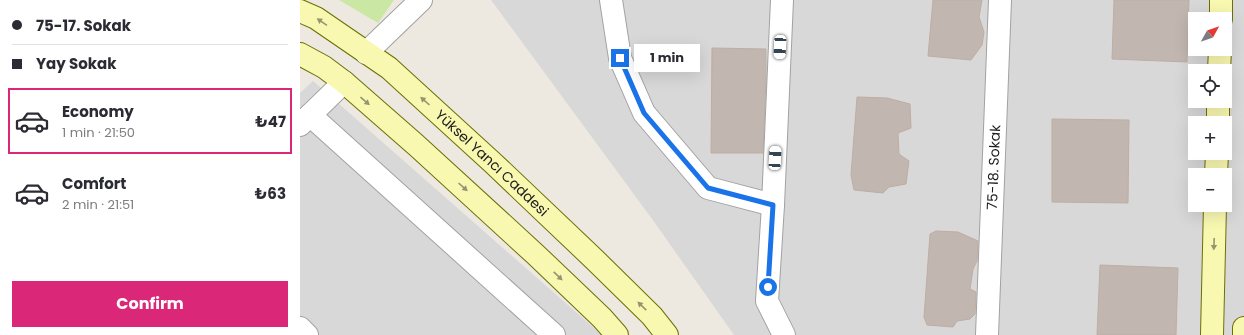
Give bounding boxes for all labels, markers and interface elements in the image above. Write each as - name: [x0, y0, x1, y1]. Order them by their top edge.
- north arrow: [1188, 12, 1232, 56]
- map controls: [1188, 12, 1232, 212]
- text: 75-17. Sokak: [36, 15, 131, 36]
- one-way arrow: [317, 18, 327, 26]
- car: [773, 35, 787, 59]
- callout: 1 min: [634, 44, 700, 72]
- text: 1 min: [650, 48, 684, 67]
- route end: [611, 49, 629, 67]
- text: Yay Sokak: [36, 53, 116, 74]
- button: locate: [1188, 64, 1232, 108]
- one-way arrow: [360, 96, 371, 105]
- one-way arrow: [420, 96, 430, 106]
- text: Economy: [62, 101, 134, 122]
- icon: car: [14, 103, 50, 139]
- street label: Yüksel Yancı Caddesi: [431, 105, 553, 221]
- text: ₺47: [255, 111, 286, 132]
- button: +: [1188, 116, 1232, 160]
- text: 1 min · 21:50: [62, 123, 135, 142]
- street label: 75-18. Sokak: [982, 123, 1005, 210]
- car: [768, 146, 782, 170]
- button: −: [1188, 168, 1232, 212]
- text: Comfort: [62, 173, 126, 194]
- icon: car: [14, 175, 50, 211]
- text: ₺63: [255, 183, 286, 204]
- one-way arrow: [457, 183, 468, 192]
- text: 2 min · 21:51: [62, 195, 134, 214]
- one-way arrow: [1211, 238, 1217, 251]
- one-way arrow: [553, 271, 563, 280]
- route start: [759, 278, 777, 296]
- button: Confirm: [12, 281, 288, 327]
- one-way arrow: [637, 301, 647, 311]

